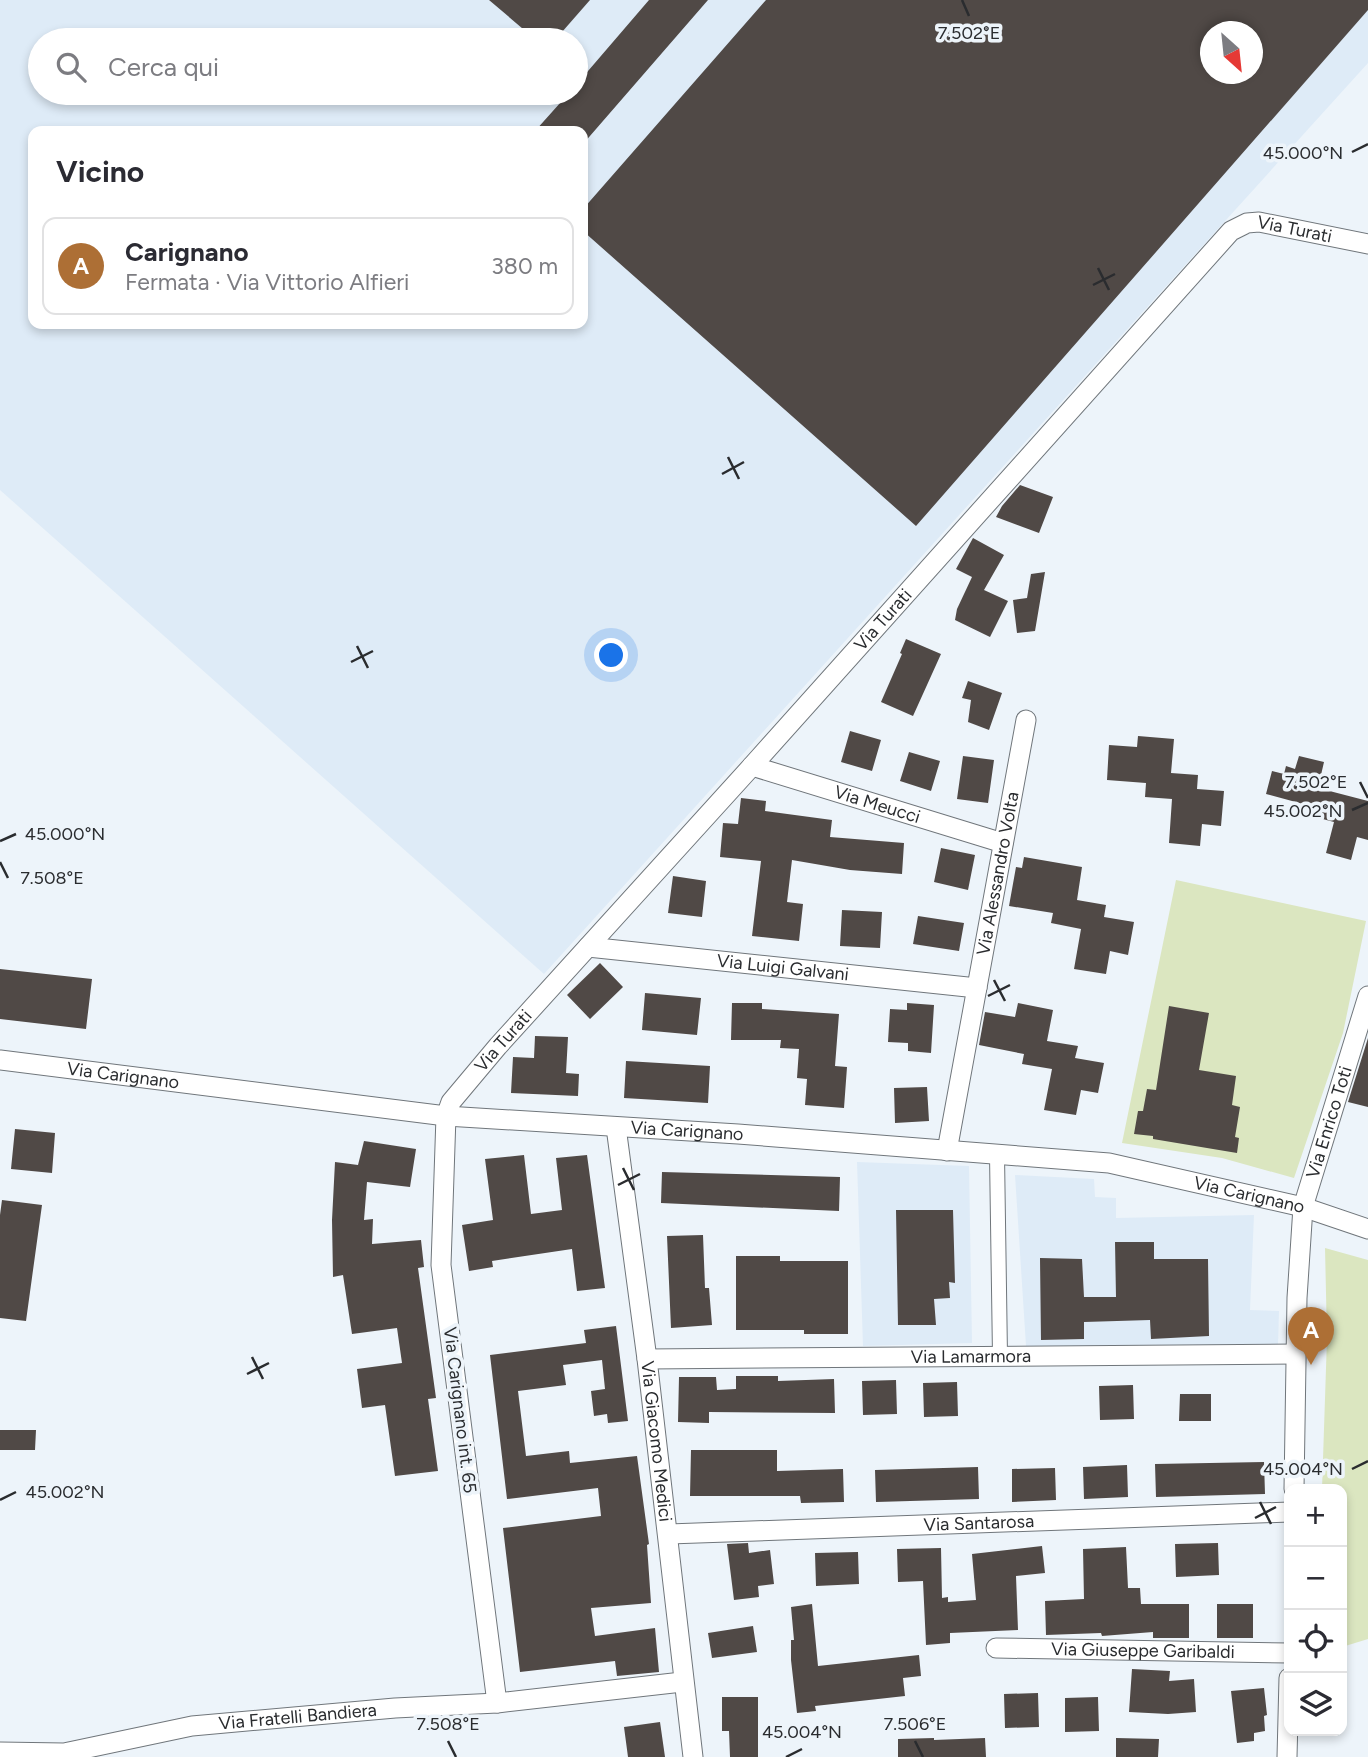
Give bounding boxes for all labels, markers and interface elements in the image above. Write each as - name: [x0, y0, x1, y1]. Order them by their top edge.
- north arrow: [1200, 21, 1263, 84]
- text: 7.502°E: [938, 22, 1000, 44]
- search box: [28, 28, 588, 105]
- icon: search: [52, 48, 90, 86]
- text: Cerca qui: [108, 51, 219, 83]
- text: 45.000°N: [1263, 142, 1343, 164]
- text: Vicino: [56, 153, 144, 190]
- street label: Via Turati: [1255, 211, 1334, 247]
- text: Carignano: [125, 236, 249, 268]
- text: A: [73, 252, 89, 280]
- text: 380 m: [491, 252, 558, 280]
- text: Fermata · Via Vittorio Alfieri: [125, 268, 409, 296]
- street label: Via Turati: [850, 584, 916, 655]
- your location: [594, 638, 628, 672]
- text: 7.502°E: [1285, 771, 1347, 793]
- street label: Via Meucci: [831, 781, 923, 828]
- street label: Via Alessandro Volta: [972, 790, 1024, 957]
- text: 45.002°N: [1264, 800, 1342, 822]
- text: 45.000°N: [25, 823, 105, 845]
- text: 7.508°E: [20, 867, 84, 889]
- street label: Via Luigi Galvani: [716, 950, 850, 985]
- street label: Via Turati: [470, 1005, 537, 1076]
- street label: Via Carignano: [66, 1057, 181, 1093]
- street label: Via Enrico Toti: [1302, 1063, 1357, 1181]
- street label: Via Carignano: [630, 1116, 744, 1145]
- street label: Via Carignano: [1192, 1172, 1307, 1218]
- pin: A: [1288, 1307, 1334, 1365]
- street label: Via Carignano int. 65: [439, 1326, 481, 1494]
- street label: Via Lamarmora: [911, 1345, 1031, 1368]
- street label: Via Giacomo Medici: [636, 1360, 677, 1523]
- text: 45.004°N: [1263, 1458, 1343, 1480]
- text: 45.002°N: [26, 1481, 104, 1503]
- map controls: [1284, 1484, 1347, 1736]
- button: +: [1284, 1484, 1347, 1547]
- street label: Via Santarosa: [923, 1510, 1035, 1536]
- button: −: [1284, 1547, 1347, 1610]
- button: locate: [1284, 1610, 1347, 1673]
- street label: Via Giuseppe Garibaldi: [1051, 1638, 1235, 1663]
- button: layers: [1284, 1673, 1347, 1736]
- street label: Via Fratelli Bandiera: [218, 1699, 378, 1735]
- text: 7.508°E: [416, 1713, 480, 1735]
- text: 7.506°E: [884, 1713, 946, 1735]
- text: 45.004°N: [762, 1721, 842, 1743]

